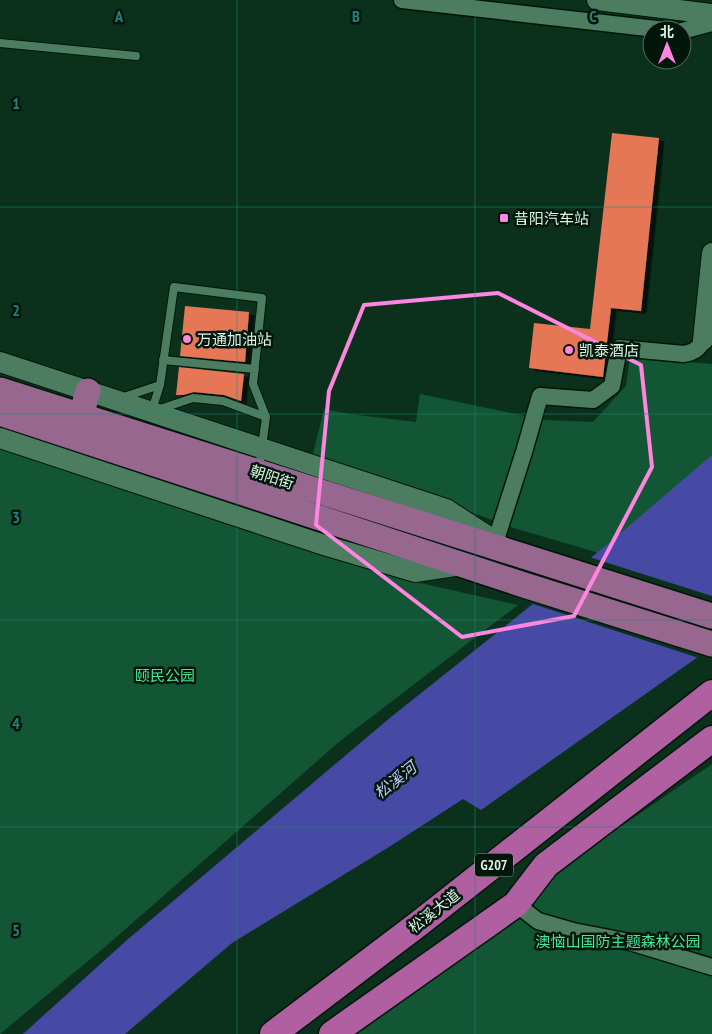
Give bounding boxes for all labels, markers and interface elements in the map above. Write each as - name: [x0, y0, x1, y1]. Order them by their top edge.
- text: A: [114, 6, 124, 26]
- text: B: [352, 6, 360, 26]
- text: C: [589, 6, 597, 26]
- north arrow: [642, 20, 692, 70]
- text: 北: [660, 23, 674, 41]
- text: 1: [12, 93, 20, 113]
- place label: 昔阳汽车站: [514, 209, 589, 228]
- marker: 昔阳汽车站: [498, 212, 510, 224]
- text: 2: [12, 300, 20, 320]
- place label: 万通加油站: [197, 330, 272, 349]
- marker: 万通加油站: [181, 333, 193, 345]
- place label: 凯泰酒店: [579, 341, 639, 360]
- marker: 凯泰酒店: [563, 344, 575, 356]
- street label: 朝阳街: [248, 461, 296, 493]
- text: 3: [12, 507, 20, 527]
- park label: 颐民公园: [135, 666, 195, 685]
- text: 4: [12, 713, 20, 733]
- water label: 松溪河: [370, 756, 422, 803]
- road number: G207: [475, 854, 513, 876]
- street label: 松溪大道: [405, 885, 463, 937]
- text: 5: [12, 920, 20, 940]
- park label: 澳恼山国防主题森林公园: [535, 932, 701, 951]

